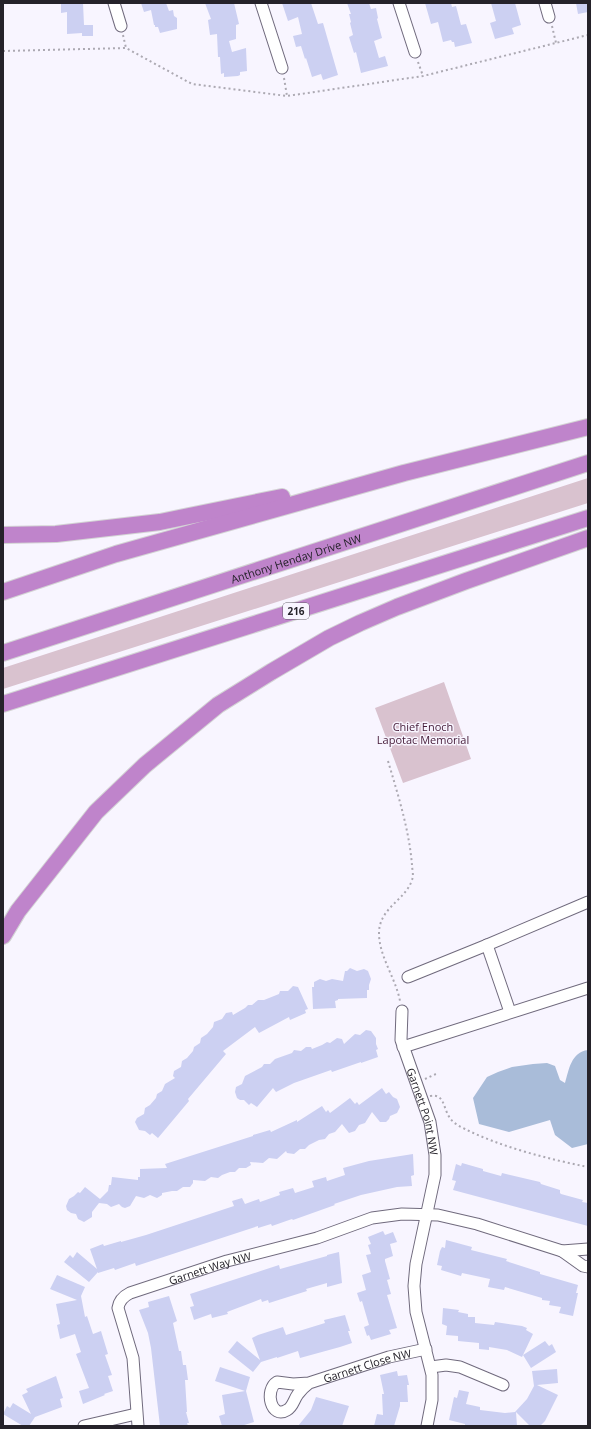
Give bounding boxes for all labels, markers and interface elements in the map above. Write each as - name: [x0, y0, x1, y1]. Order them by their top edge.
- street label: Anthony Henday Drive NW: [229, 530, 363, 586]
- road number: 216: [283, 603, 309, 619]
- park label: Chief Enoch Lapotac Memorial: [377, 719, 469, 747]
- street label: Garnett Point NW: [404, 1066, 442, 1156]
- street label: Garnett Way NW: [167, 1248, 252, 1287]
- street label: Garnett Close NW: [321, 1345, 412, 1385]

